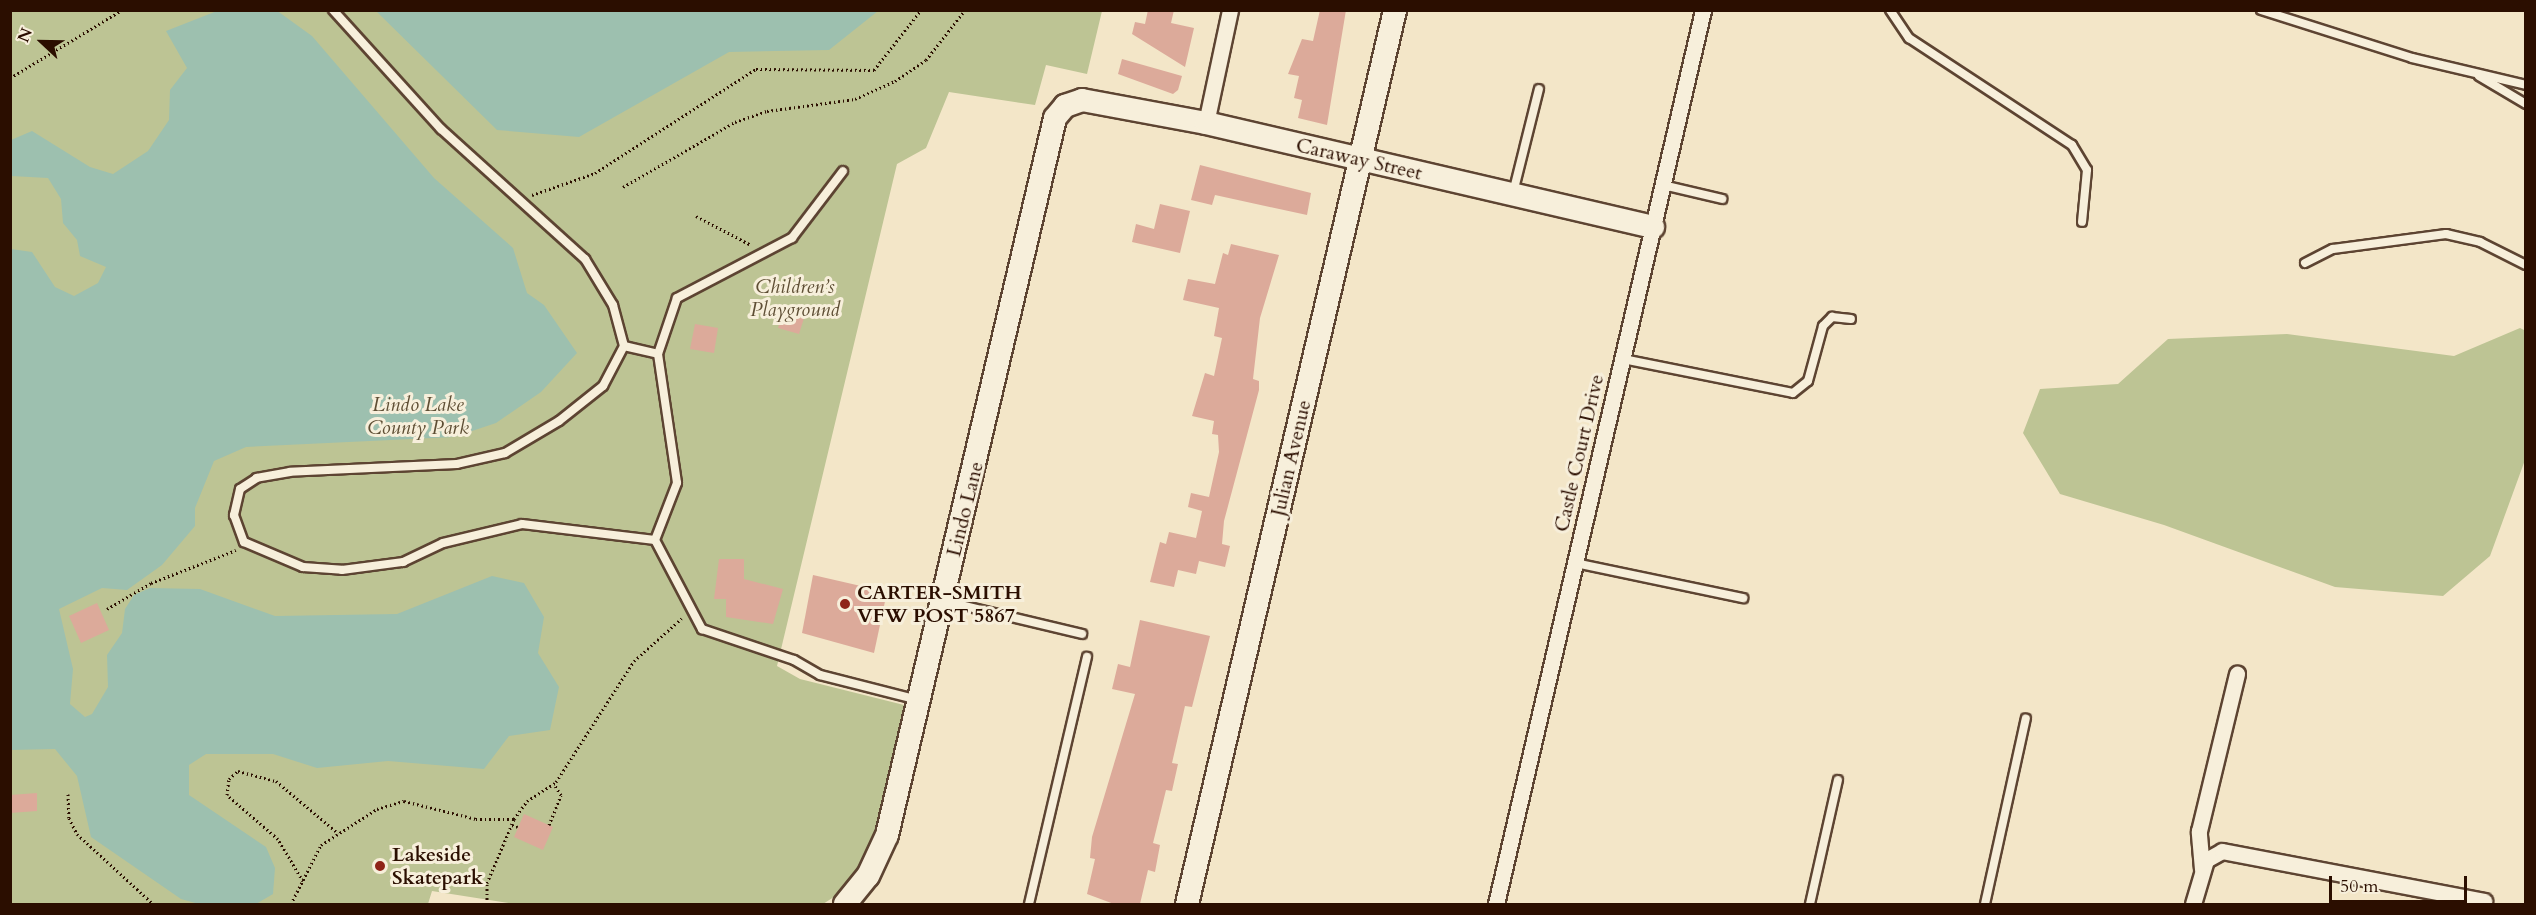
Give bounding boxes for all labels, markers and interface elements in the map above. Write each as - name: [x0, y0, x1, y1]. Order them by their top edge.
- north arrow: [12, 12, 72, 72]
- text: N: [13, 25, 38, 46]
- street label: Caraway Street: [1294, 133, 1424, 185]
- park label: Children’s Playground: [750, 274, 840, 321]
- street label: Castle Court Drive: [1549, 372, 1609, 534]
- park label: Lindo Lake County Park: [367, 393, 469, 440]
- street label: Julian Avenue: [1266, 397, 1316, 519]
- street label: Lindo Lane: [942, 459, 988, 559]
- place label: CARTER-SMITH VFW POST 5867: [857, 580, 1022, 627]
- marker: CARTER-SMITH VFW POST 5867: [838, 597, 852, 611]
- place label: Lakeside Skatepark: [392, 843, 483, 890]
- marker: Lakeside Skatepark: [373, 859, 387, 873]
- scale bar: [2332, 864, 2470, 902]
- text: 50 m: [2340, 874, 2379, 899]

